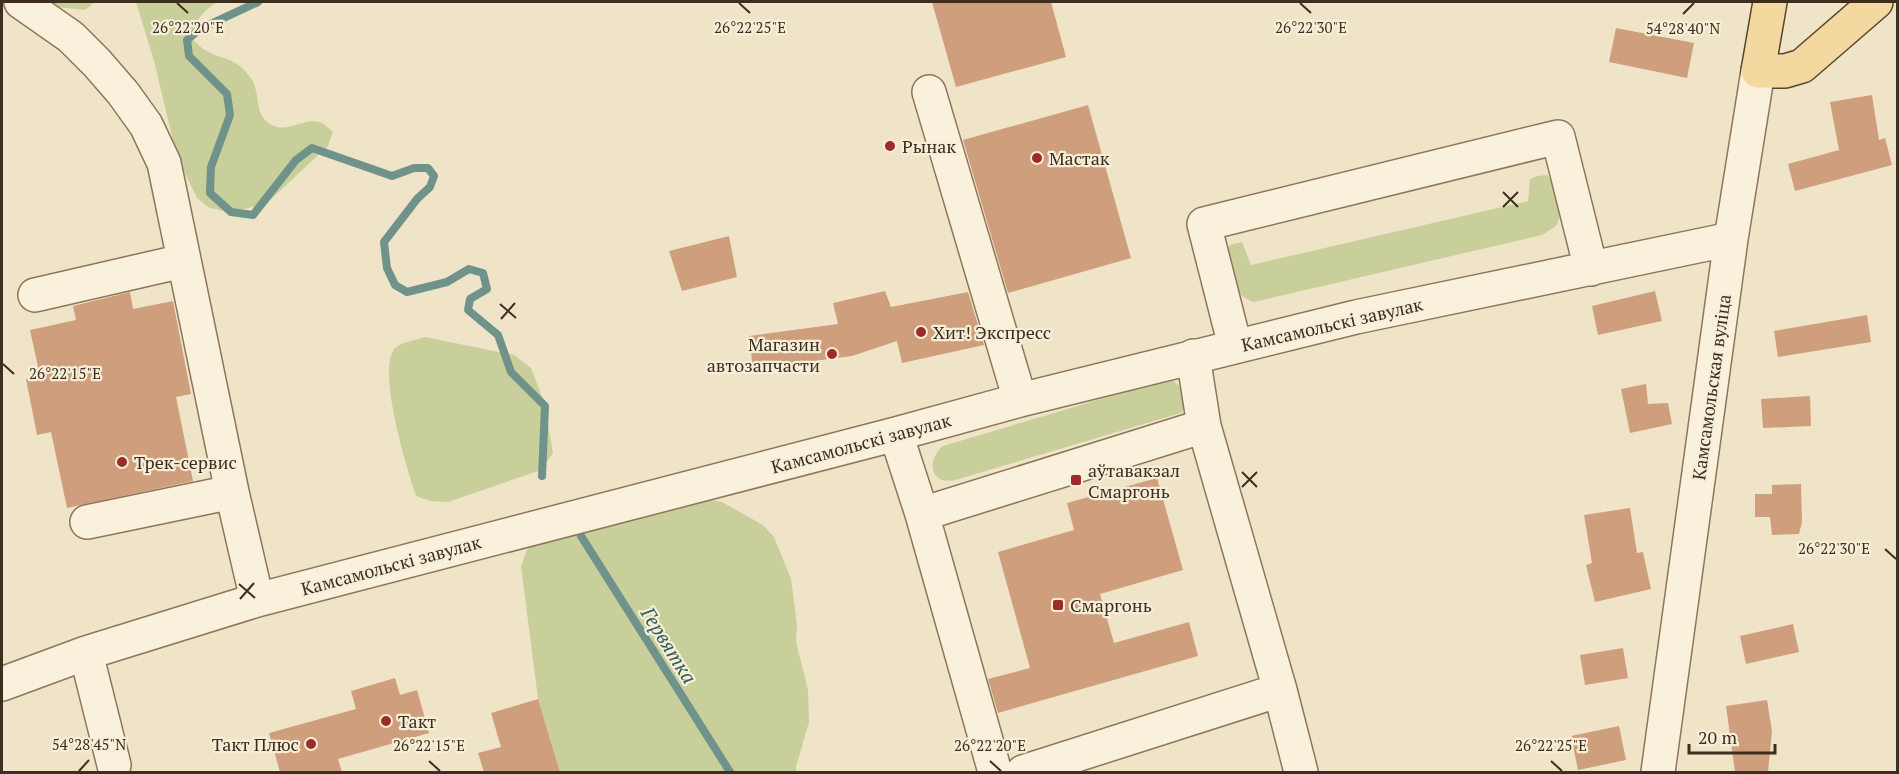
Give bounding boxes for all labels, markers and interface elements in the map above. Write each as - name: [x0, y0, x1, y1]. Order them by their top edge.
- text: 26°22'20"E: [152, 17, 224, 37]
- text: 26°22'25"E: [714, 17, 786, 37]
- text: 26°22'30"E: [1275, 17, 1347, 37]
- text: 54°28'40"N: [1646, 18, 1720, 38]
- place label: Рынак: [902, 134, 956, 158]
- marker: Рынак: [883, 139, 897, 153]
- place label: Мастак: [1049, 146, 1110, 170]
- marker: Мастак: [1030, 151, 1044, 165]
- street label: Камсамольскі завулак: [1239, 291, 1425, 357]
- street label: Камсамольская вуліца: [1686, 292, 1736, 482]
- place label: Хит! Экспресс: [933, 320, 1051, 344]
- marker: Хит! Экспресс: [914, 325, 928, 339]
- place label: Магазин автозапчасти: [707, 332, 820, 377]
- marker: Магазин автозапчасти: [825, 347, 839, 361]
- text: 26°22'15"E: [29, 363, 101, 383]
- street label: Камсамольскі завулак: [768, 407, 954, 479]
- place label: Трек-сервис: [134, 450, 237, 474]
- marker: Трек-сервис: [115, 455, 129, 469]
- place label: аўтавакзал Смаргонь: [1088, 458, 1180, 503]
- marker: аўтавакзал Смаргонь: [1069, 473, 1083, 487]
- street label: Камсамольскі завулак: [298, 529, 484, 601]
- text: 26°22'30"E: [1798, 538, 1870, 558]
- place label: Смаргонь: [1070, 593, 1152, 617]
- marker: Смаргонь: [1051, 598, 1065, 612]
- water label: Гервятка: [634, 601, 703, 688]
- place label: Такт: [398, 709, 436, 733]
- marker: Такт: [379, 714, 393, 728]
- scale bar: [1689, 717, 1774, 755]
- text: 20 m: [1698, 725, 1738, 749]
- place label: Такт Плюс: [212, 732, 299, 756]
- text: 54°28'45"N: [52, 734, 126, 754]
- text: 26°22'15"E: [393, 735, 465, 755]
- text: 26°22'20"E: [954, 735, 1026, 755]
- text: 26°22'25"E: [1515, 735, 1587, 755]
- marker: Такт Плюс: [304, 737, 318, 751]

